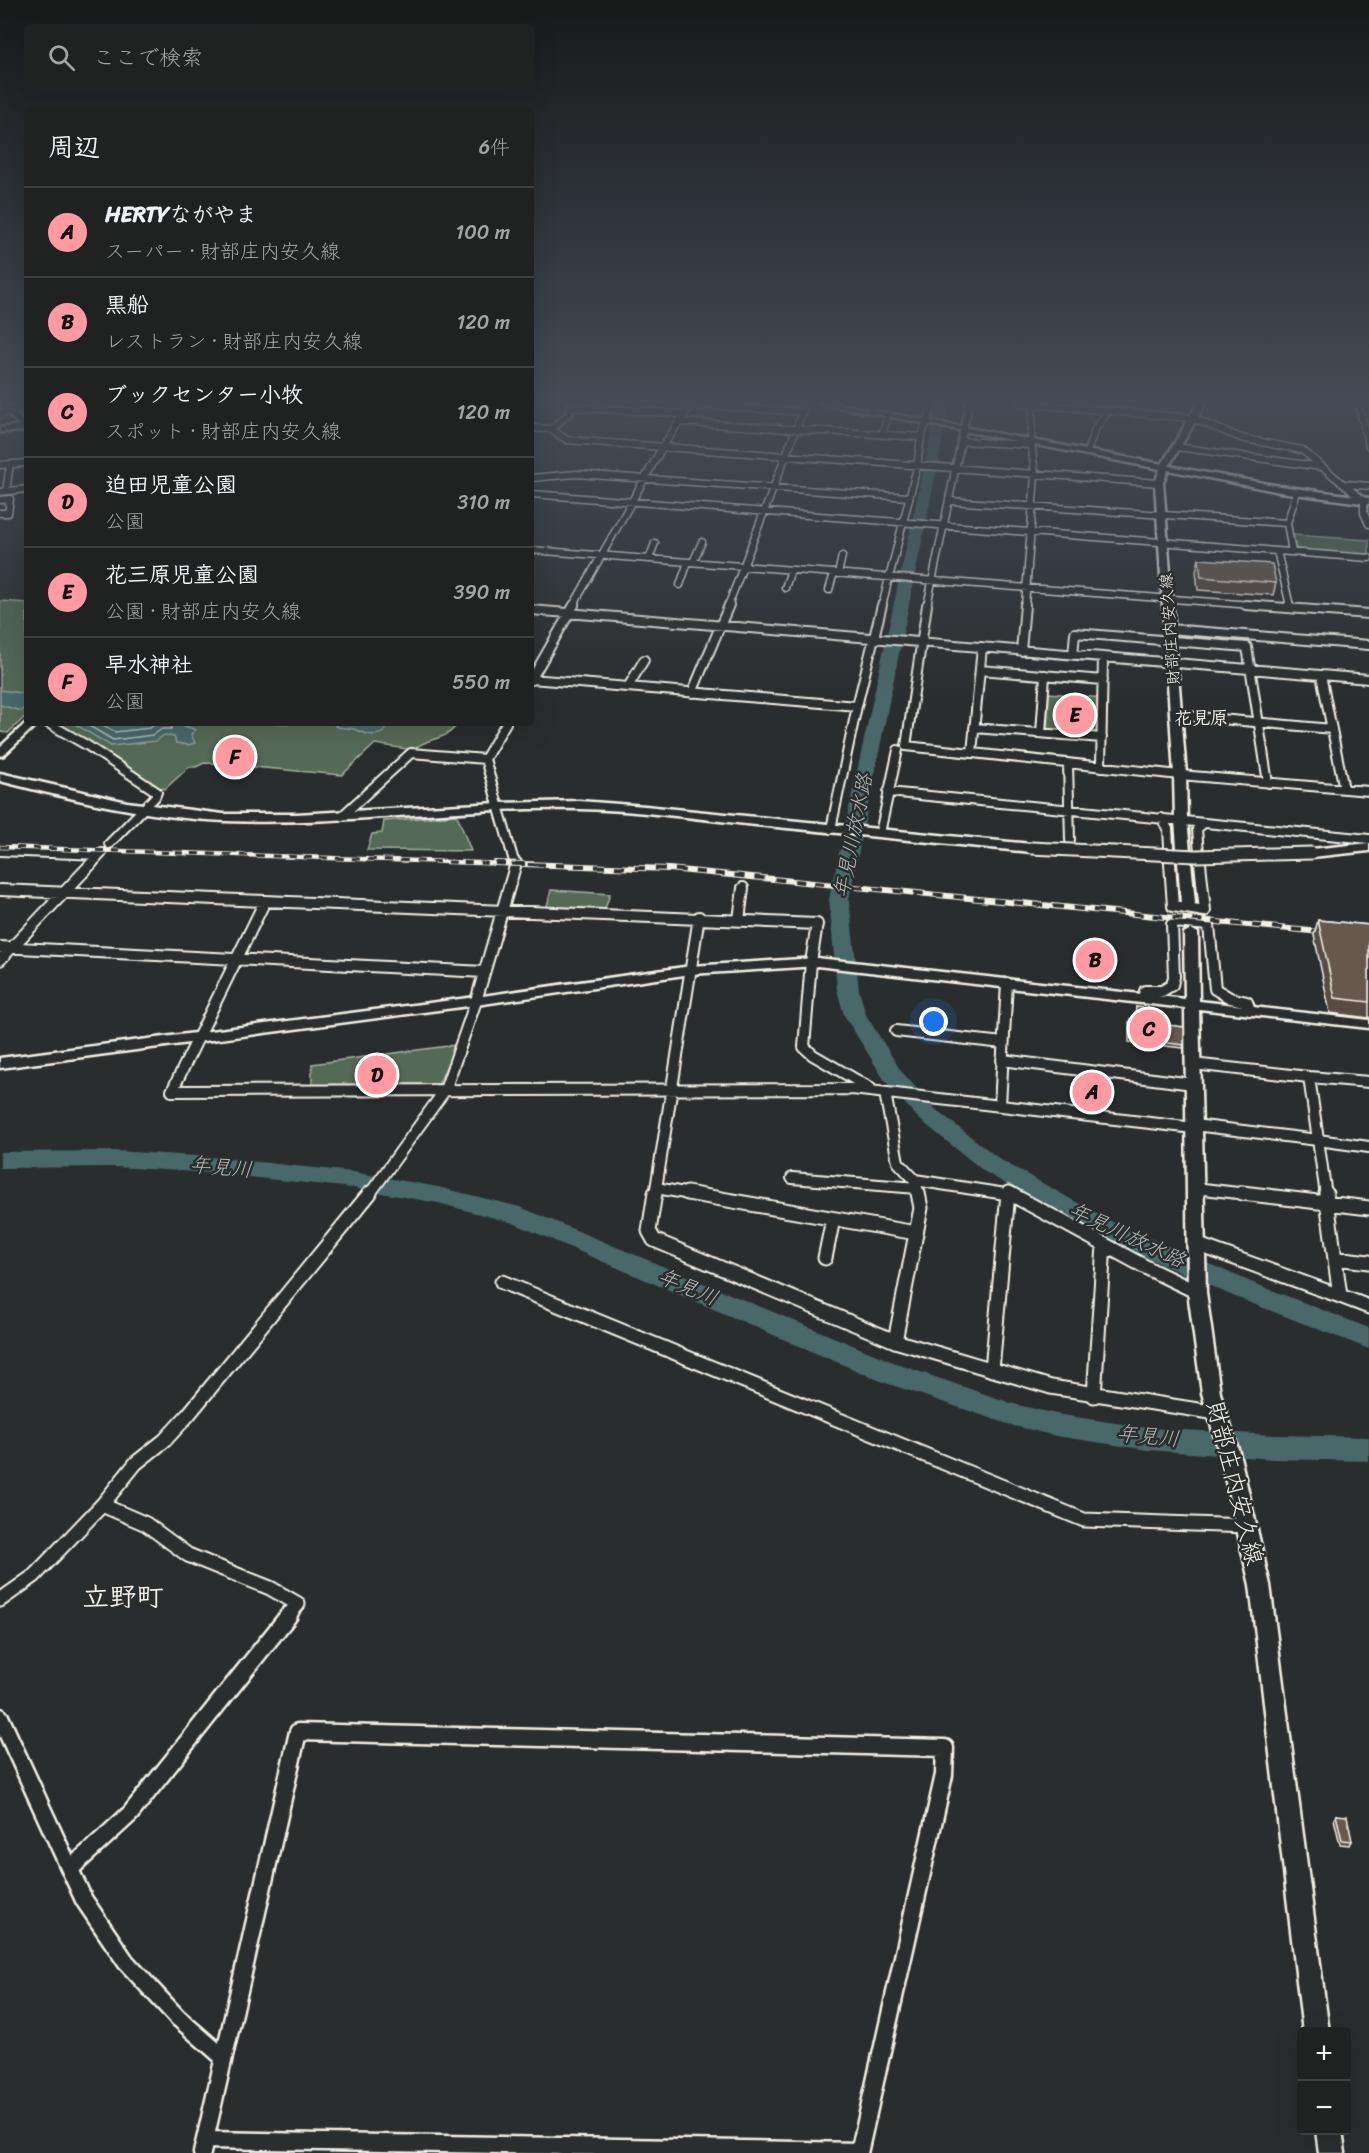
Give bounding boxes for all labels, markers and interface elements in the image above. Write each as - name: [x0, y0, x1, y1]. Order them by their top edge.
- search box: [24, 24, 534, 90]
- text: ここで検索: [93, 38, 203, 77]
- icon: search: [45, 41, 78, 74]
- text: 周辺: [48, 124, 100, 170]
- text: 6件: [479, 130, 510, 165]
- text: HERTYながやま: [105, 195, 257, 234]
- text: A: [61, 215, 74, 250]
- text: 100 m: [456, 215, 510, 250]
- text: スーパー · 財部庄内安久線: [105, 234, 340, 269]
- text: 黒船: [105, 285, 149, 324]
- text: B: [61, 305, 74, 340]
- text: 120 m: [457, 305, 510, 340]
- text: レストラン · 財部庄内安久線: [105, 324, 362, 359]
- text: ブックセンター小牧: [105, 375, 303, 414]
- text: C: [61, 395, 74, 430]
- text: 120 m: [457, 395, 510, 430]
- text: スポット · 財部庄内安久線: [105, 414, 341, 449]
- text: 迫田児童公園: [105, 465, 237, 504]
- text: D: [62, 485, 73, 520]
- text: 310 m: [457, 485, 510, 520]
- text: 公園: [105, 504, 145, 539]
- text: 花三原児童公園: [105, 555, 259, 594]
- street label: 財部庄内安久線: [1151, 572, 1188, 686]
- text: E: [62, 575, 73, 610]
- text: 390 m: [454, 575, 510, 610]
- text: 公園 · 財部庄内安久線: [105, 594, 301, 629]
- text: 早水神社: [105, 645, 193, 684]
- text: F: [62, 665, 73, 700]
- text: 550 m: [452, 665, 510, 700]
- text: 公園: [105, 684, 145, 719]
- pin: E: [1056, 692, 1094, 738]
- district label: 花見原: [1174, 702, 1228, 734]
- pin: F: [216, 734, 254, 780]
- water label: 年見川放水路: [822, 770, 884, 901]
- pin: B: [1076, 938, 1114, 982]
- pin: C: [1130, 1006, 1168, 1052]
- your location: [919, 1007, 948, 1036]
- pin: D: [358, 1052, 397, 1098]
- pin: A: [1072, 1070, 1112, 1114]
- water label: 年見川: [188, 1145, 254, 1189]
- water label: 年見川放水路: [1062, 1191, 1193, 1279]
- water label: 年見川: [652, 1257, 724, 1317]
- street label: 財部庄内安久線: [1194, 1396, 1276, 1570]
- water label: 年見川: [1115, 1414, 1181, 1458]
- district label: 立野町: [83, 1573, 164, 1621]
- map controls: [1297, 2027, 1351, 2135]
- button: +: [1297, 2027, 1351, 2081]
- button: −: [1297, 2081, 1351, 2135]

